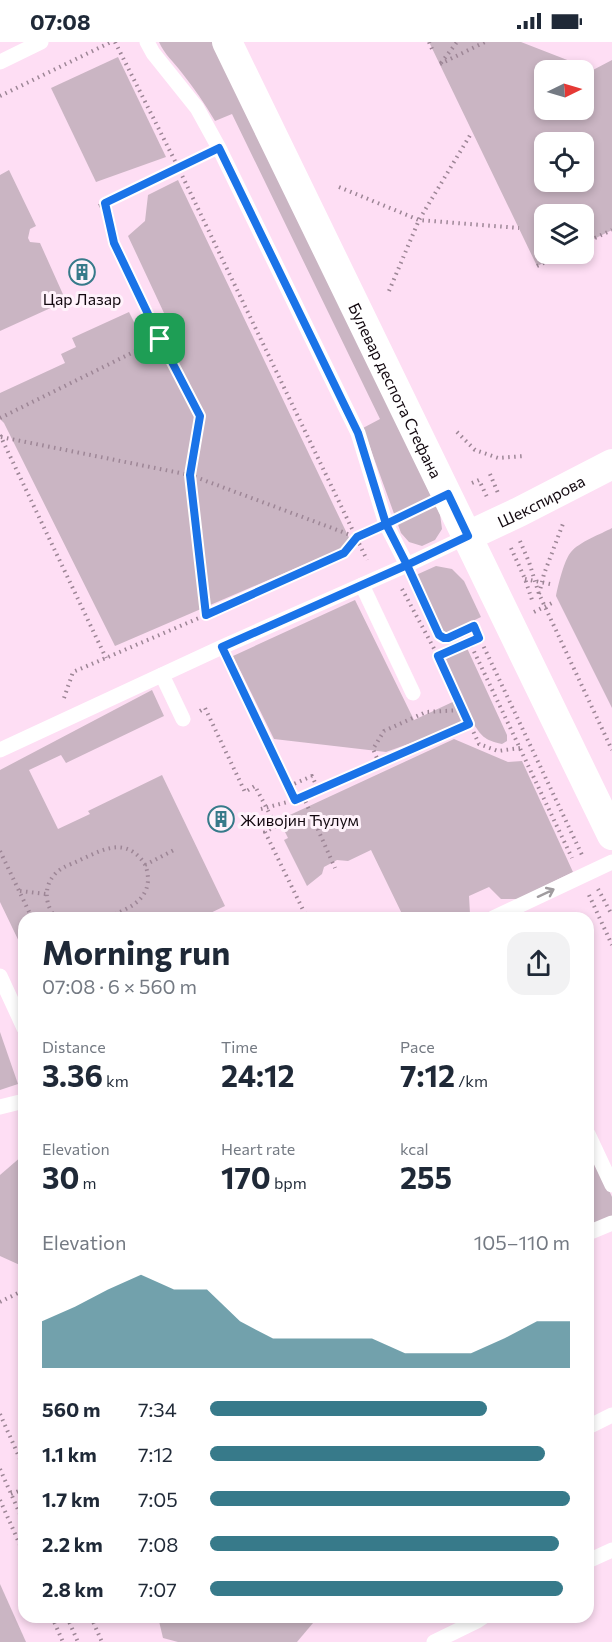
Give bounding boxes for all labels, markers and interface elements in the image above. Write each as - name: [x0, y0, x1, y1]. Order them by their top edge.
- text: 07:08: [30, 8, 91, 35]
- north arrow: [534, 60, 594, 120]
- map controls: [534, 60, 594, 264]
- button: locate: [534, 132, 594, 192]
- button: layers: [534, 204, 594, 264]
- building icon: Цар Лазар: [67, 257, 97, 287]
- place label: Цар Лазар: [43, 289, 121, 308]
- street label: Булевар деспота Стефана: [345, 299, 447, 481]
- pin: [134, 313, 185, 364]
- icon: arrive: [143, 322, 176, 355]
- street label: Шекспирова: [494, 470, 588, 530]
- building icon: Живојин Ћулум: [206, 804, 236, 834]
- place label: Живојин Ћулум: [240, 810, 359, 829]
- one-way arrow: [537, 887, 555, 899]
- text: Morning run: [42, 931, 230, 972]
- button: share: [507, 932, 570, 995]
- text: 07:08 · 6 × 560 m: [42, 974, 197, 998]
- text: Distance: [42, 1037, 106, 1056]
- text: Time: [221, 1037, 258, 1056]
- text: Pace: [400, 1037, 435, 1056]
- text: 3.36: [42, 1056, 103, 1093]
- text: 24:12: [221, 1056, 295, 1093]
- text: 7:12: [400, 1056, 455, 1093]
- text: km: [103, 1071, 129, 1090]
- text: /km: [455, 1071, 488, 1090]
- text: Elevation: [42, 1139, 110, 1158]
- text: Heart rate: [221, 1139, 295, 1158]
- text: kcal: [400, 1139, 429, 1158]
- text: 30: [42, 1158, 79, 1195]
- text: 170: [221, 1158, 271, 1195]
- text: 255: [400, 1158, 452, 1195]
- text: m: [79, 1173, 96, 1192]
- text: bpm: [271, 1173, 307, 1192]
- text: Elevation: [42, 1230, 127, 1254]
- text: 105–110 m: [474, 1230, 570, 1254]
- text: 560 m: [42, 1397, 101, 1421]
- text: 7:34: [138, 1397, 177, 1421]
- text: 1.1 km: [42, 1442, 97, 1466]
- text: 7:12: [138, 1442, 173, 1466]
- text: 1.7 km: [42, 1487, 100, 1511]
- text: 7:05: [138, 1487, 178, 1511]
- text: 2.2 km: [42, 1532, 103, 1556]
- text: 7:08: [138, 1532, 178, 1556]
- text: 2.8 km: [42, 1577, 104, 1601]
- text: 7:07: [138, 1577, 177, 1601]

